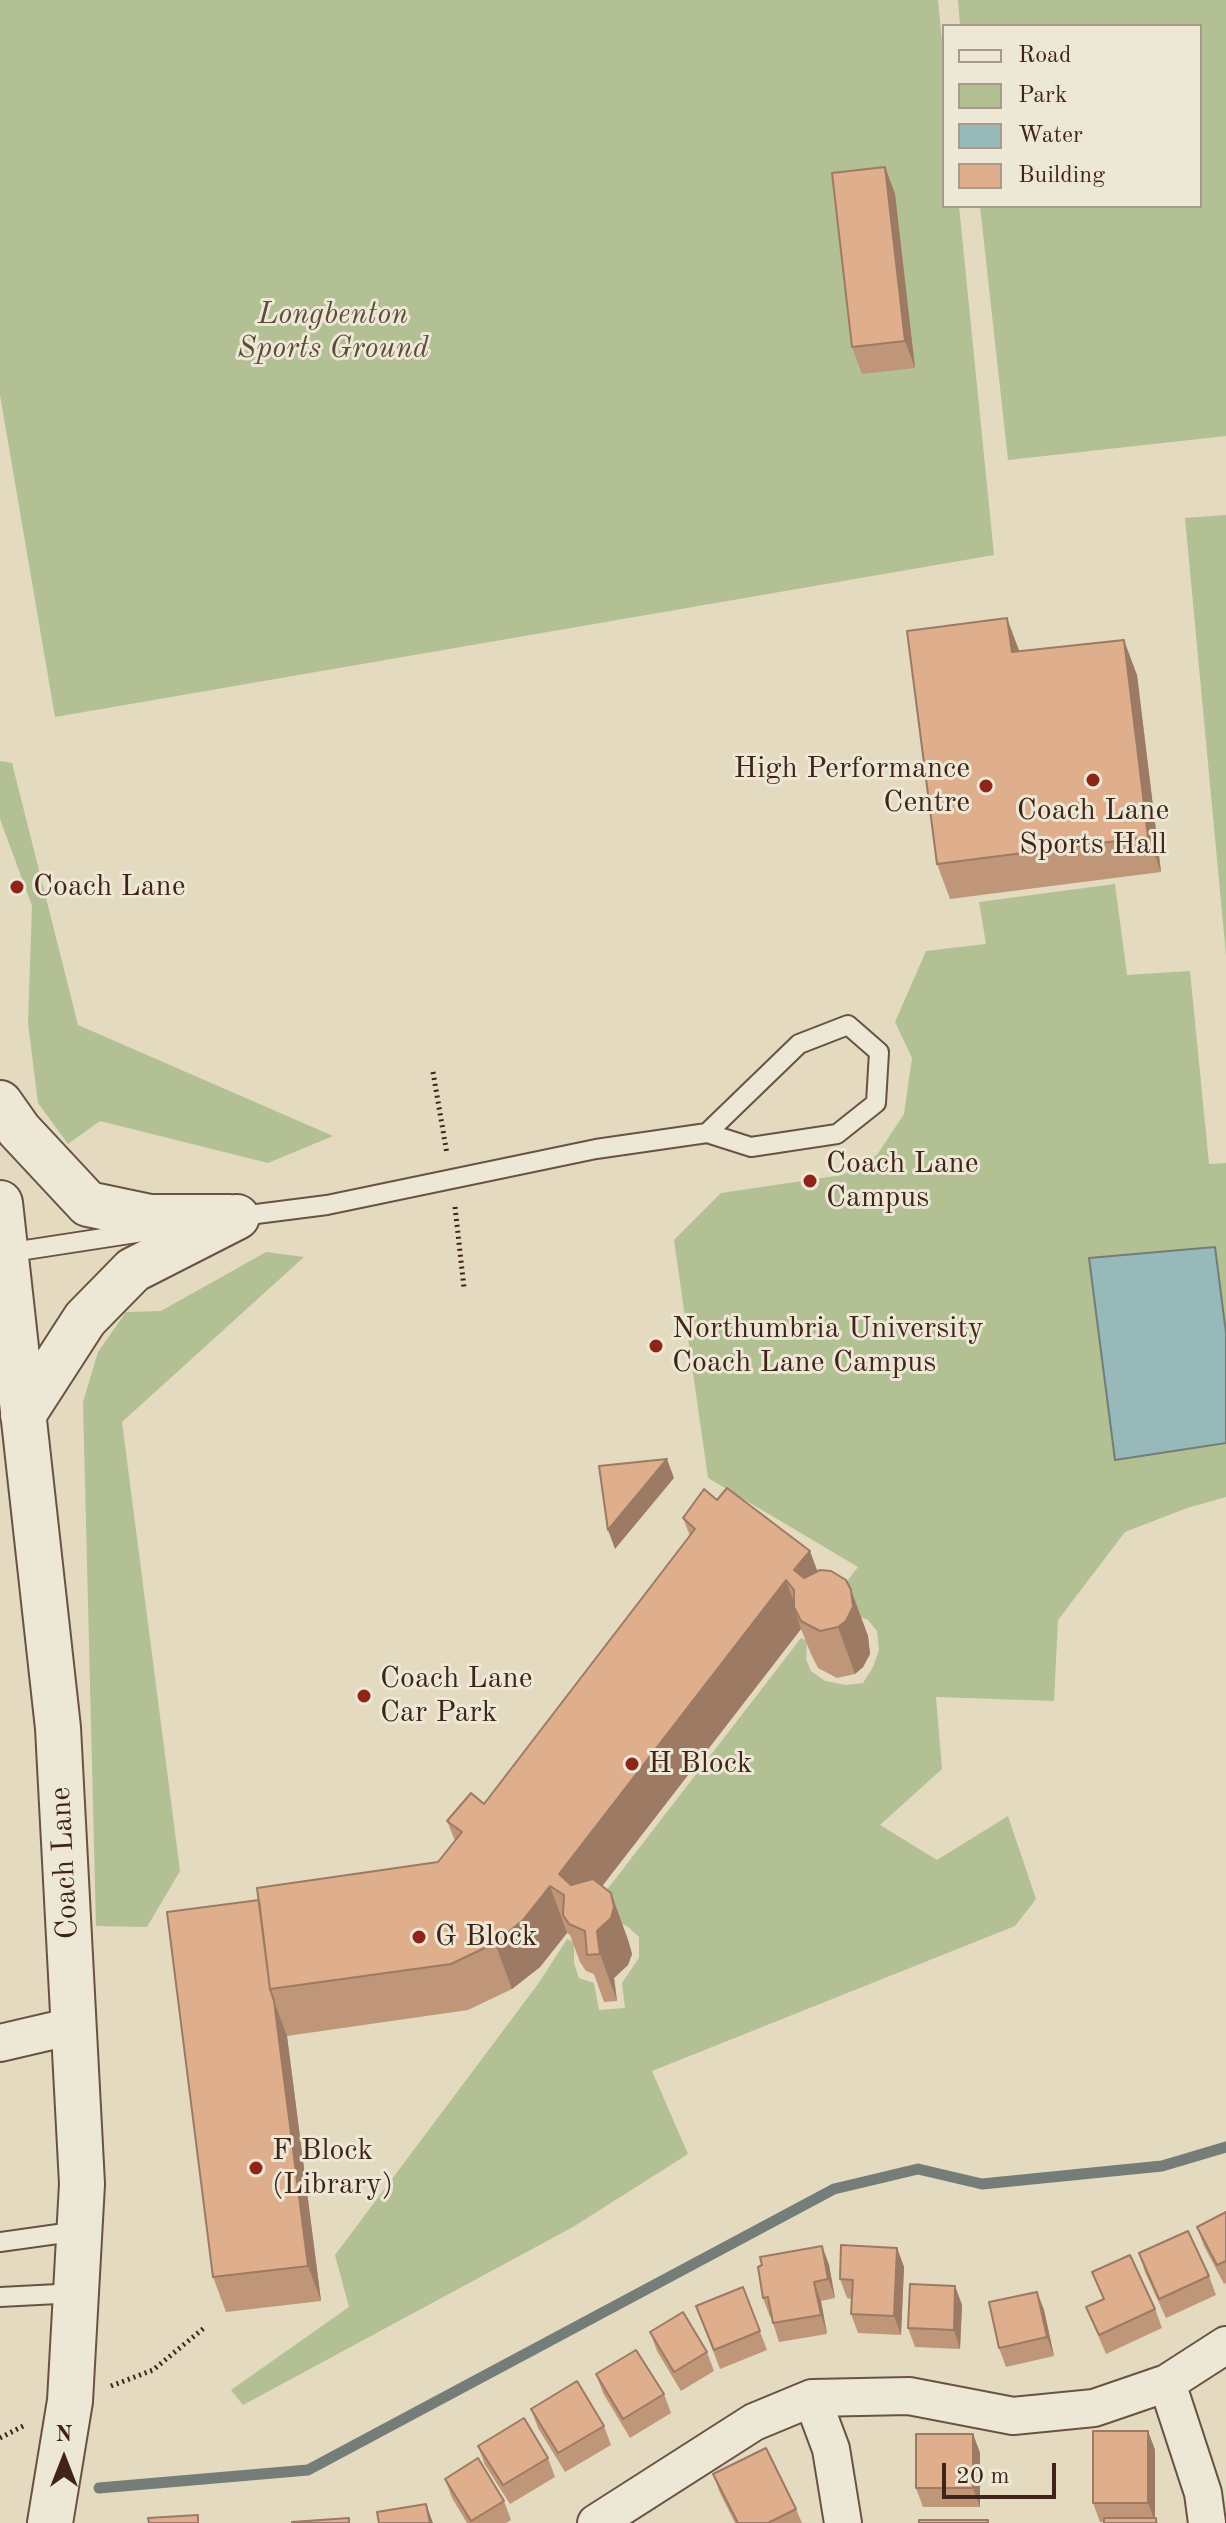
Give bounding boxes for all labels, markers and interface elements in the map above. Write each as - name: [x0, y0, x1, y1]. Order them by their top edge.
- legend: [942, 24, 1202, 208]
- text: Road: [1018, 44, 1071, 68]
- text: Park: [1018, 84, 1067, 108]
- text: Water: [1018, 124, 1083, 148]
- text: Building: [1018, 164, 1105, 188]
- park label: Longbenton Sports Ground: [237, 297, 429, 368]
- place label: High Performance Centre: [734, 751, 970, 822]
- marker: Coach Lane Sports Hall: [1084, 771, 1102, 789]
- marker: High Performance Centre: [977, 777, 995, 795]
- place label: Coach Lane Sports Hall: [1017, 793, 1169, 864]
- place label: Coach Lane: [33, 869, 186, 905]
- marker: Coach Lane: [8, 878, 26, 896]
- place label: Coach Lane Campus: [826, 1146, 979, 1216]
- marker: Coach Lane Campus: [801, 1172, 819, 1190]
- place label: Northumbria University Coach Lane Campus: [672, 1311, 984, 1382]
- marker: Northumbria University Coach Lane Campus: [647, 1337, 665, 1355]
- place label: Coach Lane Car Park: [380, 1661, 533, 1732]
- marker: Coach Lane Car Park: [355, 1687, 373, 1705]
- place label: H Block: [648, 1746, 752, 1782]
- marker: H Block: [623, 1755, 641, 1773]
- street label: Coach Lane: [43, 1786, 87, 1940]
- place label: G Block: [435, 1919, 537, 1955]
- marker: G Block: [410, 1928, 428, 1946]
- place label: F Block (Library): [272, 2133, 393, 2204]
- marker: F Block (Library): [247, 2159, 265, 2177]
- north arrow: [24, 2419, 104, 2499]
- text: N: [56, 2424, 72, 2446]
- scale bar: [946, 2447, 1060, 2497]
- text: 20 m: [956, 2465, 1010, 2489]

